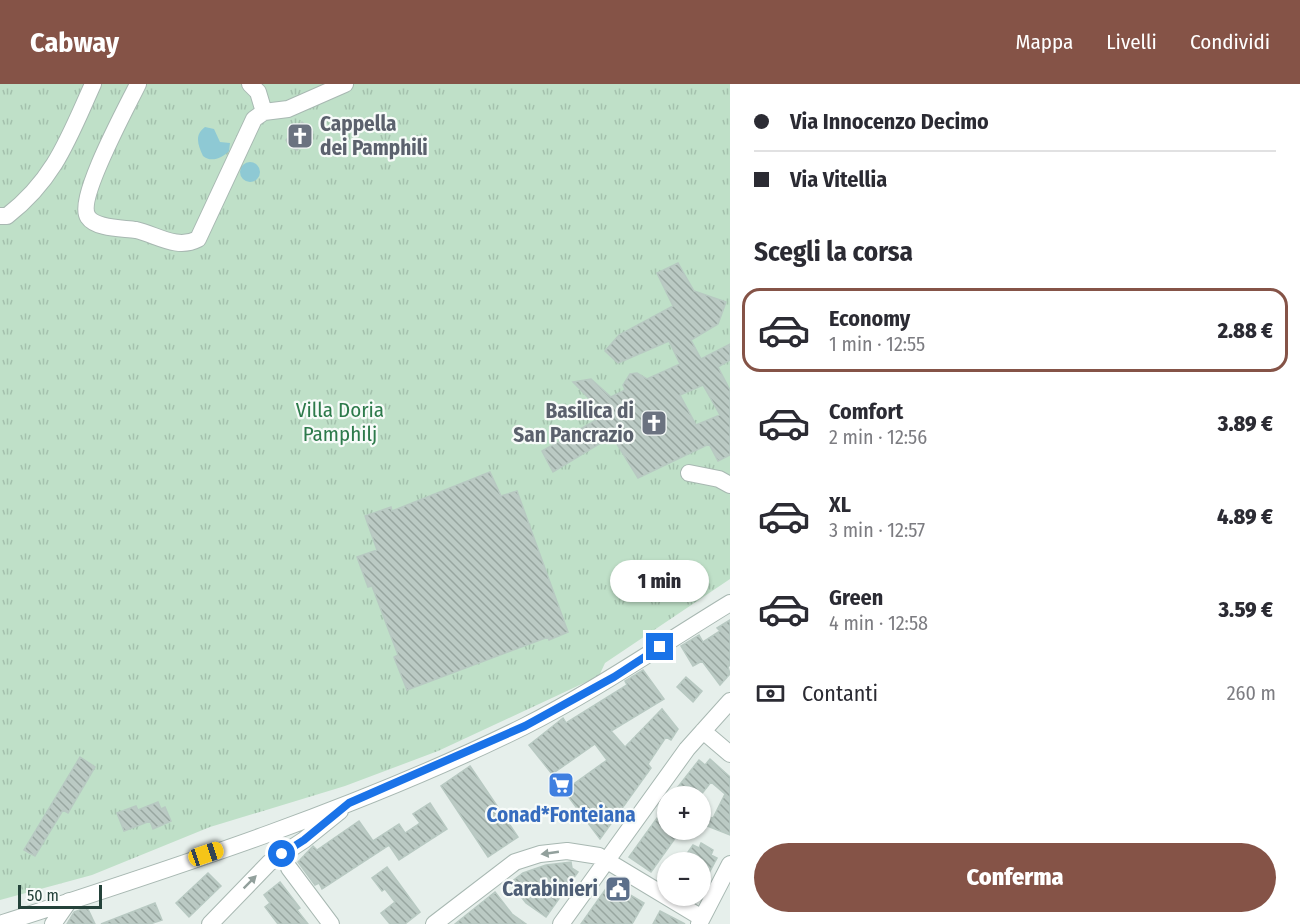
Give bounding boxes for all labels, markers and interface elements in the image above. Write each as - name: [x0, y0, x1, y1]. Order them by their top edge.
- text: Cabway: [30, 26, 119, 59]
- text: Mappa: [1016, 29, 1073, 55]
- text: Livelli: [1106, 29, 1157, 55]
- text: Condividi: [1190, 29, 1270, 55]
- text: Via Innocenzo Decimo: [790, 108, 989, 135]
- place label: Cappella dei Pamphili: [320, 111, 428, 161]
- church icon: Cappella dei Pamphili: [285, 121, 315, 151]
- text: Via Vitellia: [790, 166, 887, 193]
- text: Scegli la corsa: [754, 236, 913, 268]
- icon: car: [757, 303, 811, 357]
- text: Economy: [829, 305, 910, 332]
- text: 2.88 €: [1218, 317, 1273, 344]
- text: 1 min · 12:55: [829, 332, 925, 356]
- icon: car: [757, 396, 811, 450]
- park label: Villa Doria Pamphilj: [296, 397, 384, 447]
- place label: Basilica di San Pancrazio: [513, 398, 634, 448]
- text: Comfort: [829, 398, 903, 425]
- church icon: Basilica di San Pancrazio: [639, 408, 669, 438]
- text: 3.89 €: [1218, 410, 1273, 437]
- text: 2 min · 12:56: [829, 425, 927, 449]
- icon: car: [757, 489, 811, 543]
- text: XL: [829, 491, 851, 518]
- text: 4.89 €: [1217, 503, 1273, 530]
- text: 3 min · 12:57: [829, 518, 925, 542]
- callout: 1 min: [610, 560, 710, 602]
- text: 1 min: [638, 569, 681, 593]
- icon: car: [757, 582, 811, 636]
- text: Green: [829, 584, 883, 611]
- text: 3.59 €: [1219, 596, 1273, 623]
- text: 4 min · 12:58: [829, 611, 928, 635]
- route end: [646, 633, 673, 660]
- icon: cash: [754, 677, 787, 710]
- text: Contanti: [802, 680, 878, 707]
- text: 260 m: [1227, 681, 1276, 705]
- supermarket icon: Conad*Fonteiana: [546, 770, 576, 800]
- map controls: [657, 786, 711, 906]
- button: +: [657, 786, 711, 840]
- place label: Conad*Fonteiana: [486, 802, 636, 828]
- car: [186, 840, 226, 868]
- route start: [268, 840, 295, 867]
- button: Conferma: [754, 843, 1276, 912]
- one-way arrow: [541, 848, 560, 857]
- button: −: [657, 852, 711, 906]
- public building icon: Carabinieri: [603, 874, 633, 904]
- one-way arrow: [243, 875, 257, 889]
- place label: Carabinieri: [502, 876, 598, 902]
- scale bar: [18, 882, 102, 910]
- text: 50 m: [27, 886, 59, 905]

